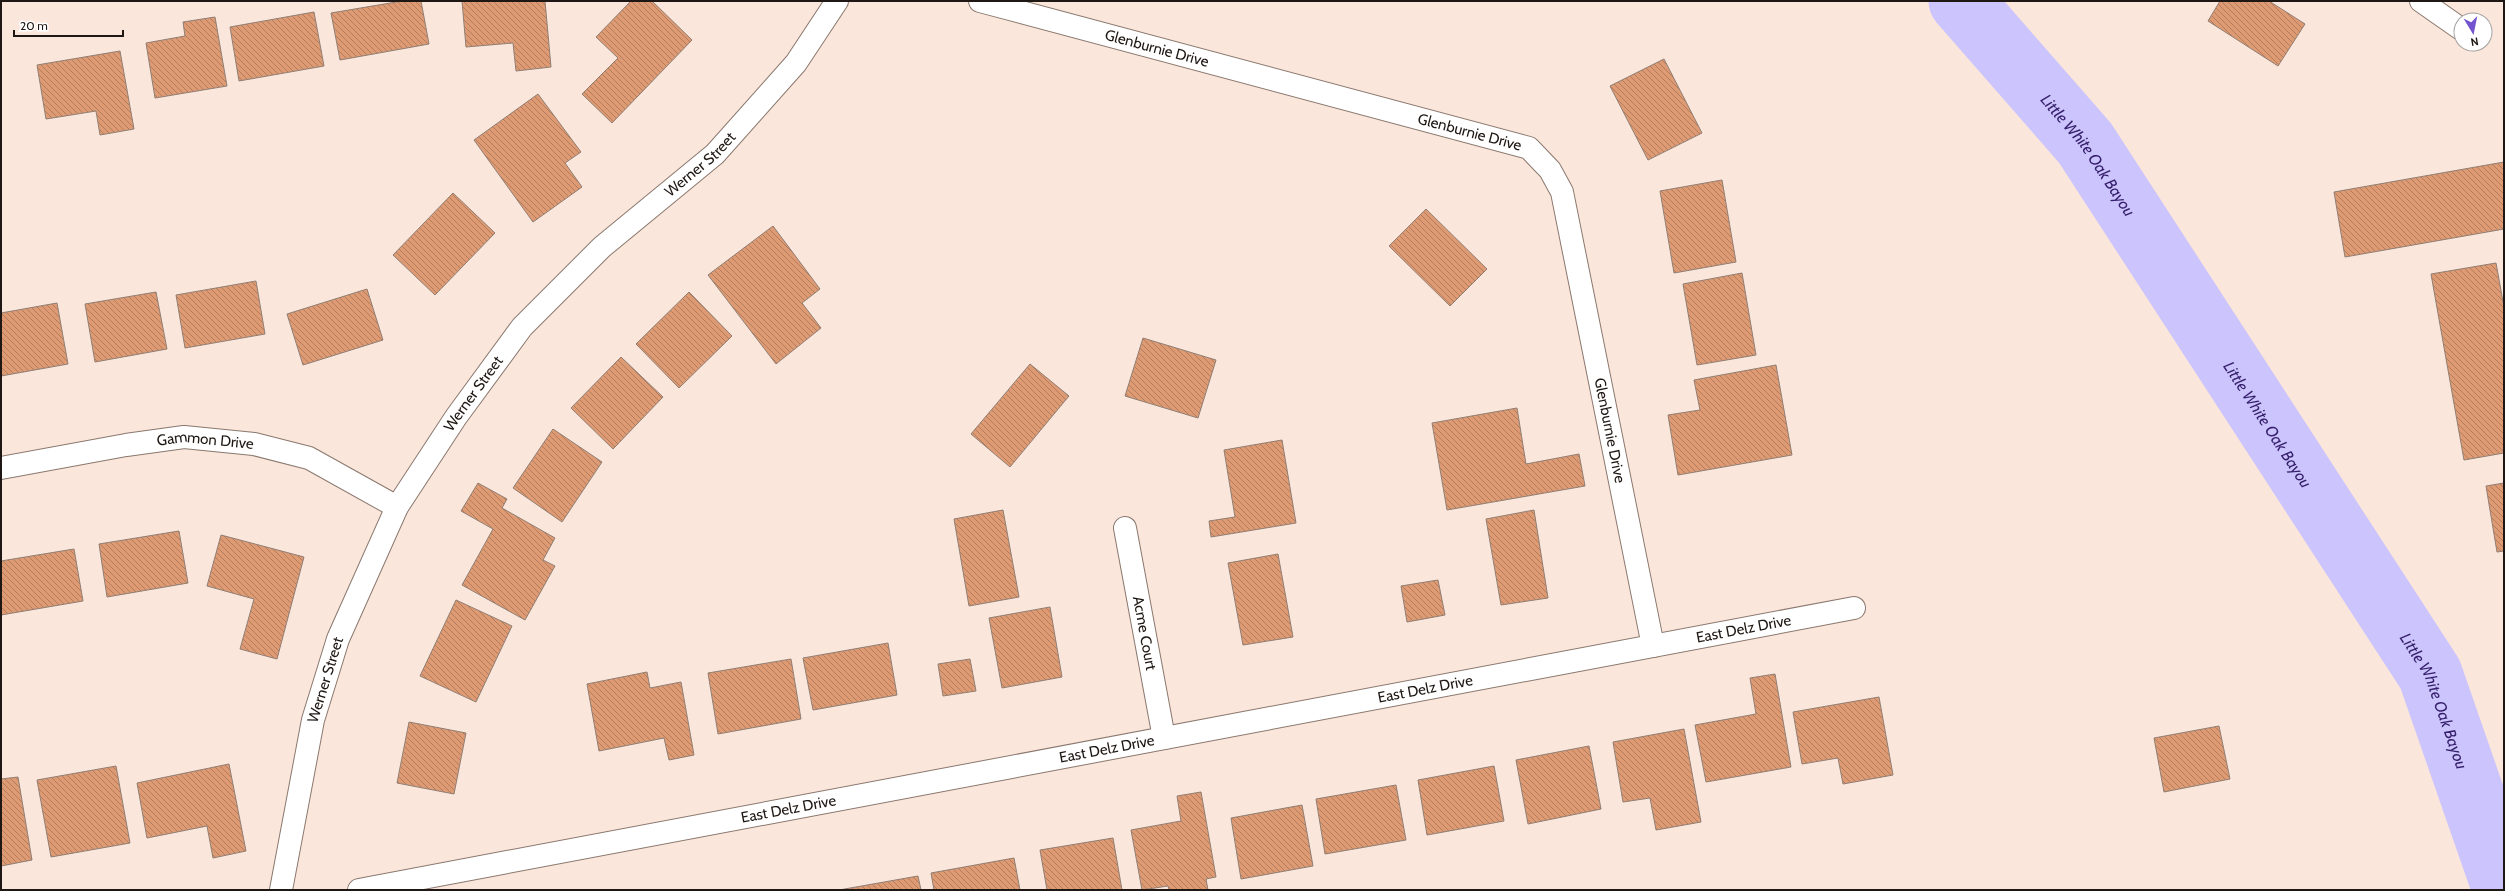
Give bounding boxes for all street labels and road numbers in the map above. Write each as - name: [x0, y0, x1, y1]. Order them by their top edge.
- street label: Glenburnie Drive: [1103, 26, 1211, 71]
- street label: Glenburnie Drive: [1416, 110, 1524, 155]
- street label: Werner Street: [661, 128, 739, 201]
- street label: Werner Street: [440, 352, 507, 435]
- street label: Glenburnie Drive: [1590, 376, 1629, 485]
- street label: Gammon Drive: [156, 428, 255, 453]
- street label: Acme Court: [1129, 595, 1160, 672]
- street label: East Delz Drive: [1695, 611, 1793, 647]
- street label: Werner Street: [304, 635, 347, 725]
- street label: East Delz Drive: [1376, 671, 1475, 707]
- street label: East Delz Drive: [1058, 731, 1156, 767]
- street label: East Delz Drive: [739, 791, 838, 827]

